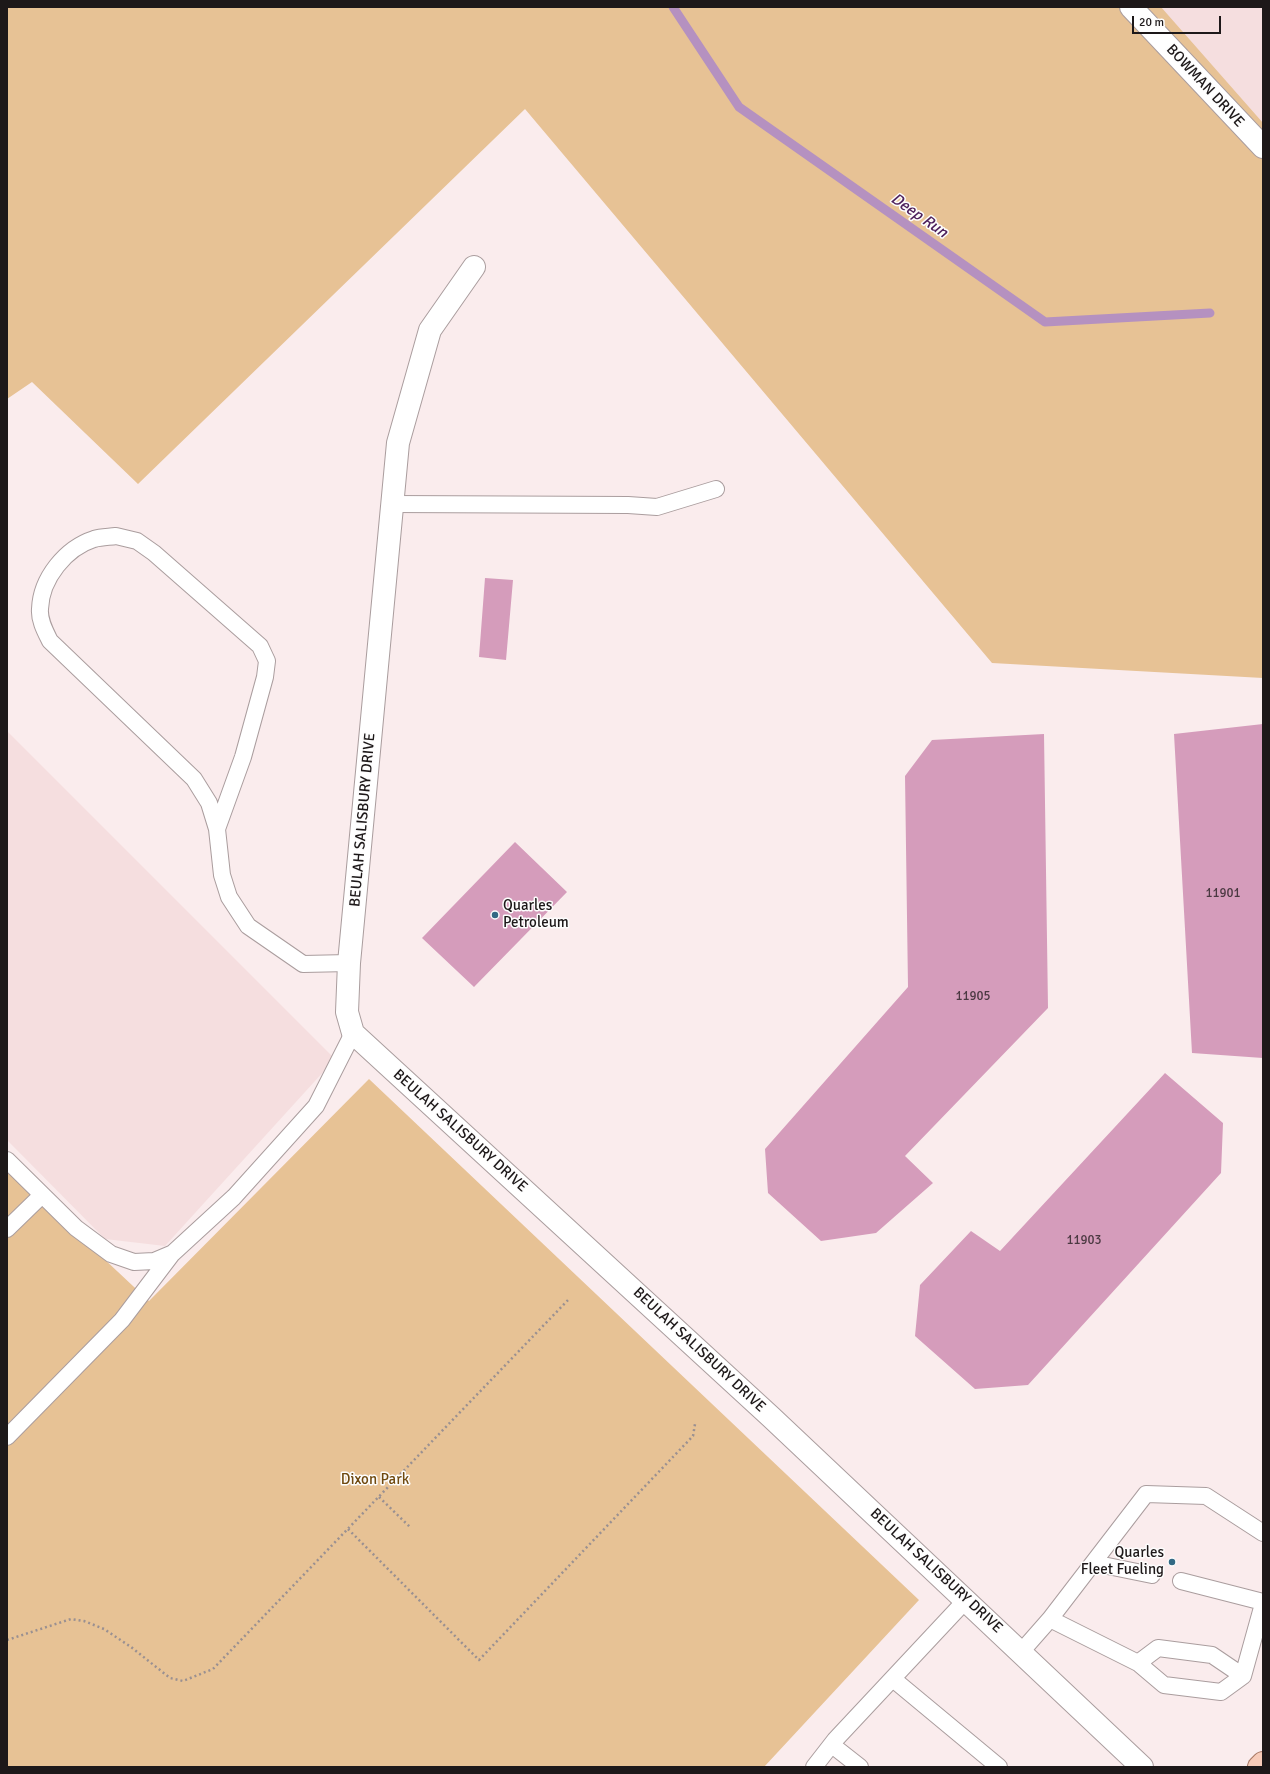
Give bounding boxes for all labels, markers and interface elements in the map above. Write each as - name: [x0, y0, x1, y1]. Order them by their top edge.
- scale bar: [1134, 8, 1223, 34]
- text: 20 m: [1139, 15, 1164, 30]
- street label: BOWMAN DRIVE: [1162, 41, 1248, 131]
- water label: Deep Run: [887, 189, 951, 243]
- street label: BEULAH SALISBURY DRIVE: [346, 732, 380, 908]
- house number: 11901: [1205, 886, 1241, 902]
- place label: Quarles Petroleum: [503, 897, 569, 932]
- marker: Quarles Petroleum: [490, 910, 500, 920]
- house number: 11905: [955, 989, 991, 1005]
- street label: BEULAH SALISBURY DRIVE: [389, 1066, 531, 1196]
- house number: 11903: [1066, 1233, 1102, 1249]
- street label: BEULAH SALISBURY DRIVE: [629, 1284, 769, 1416]
- park label: Dixon Park: [341, 1471, 409, 1489]
- street label: BEULAH SALISBURY DRIVE: [866, 1505, 1006, 1637]
- place label: Quarles Fleet Fueling: [1081, 1544, 1164, 1579]
- marker: Quarles Fleet Fueling: [1167, 1557, 1177, 1567]

